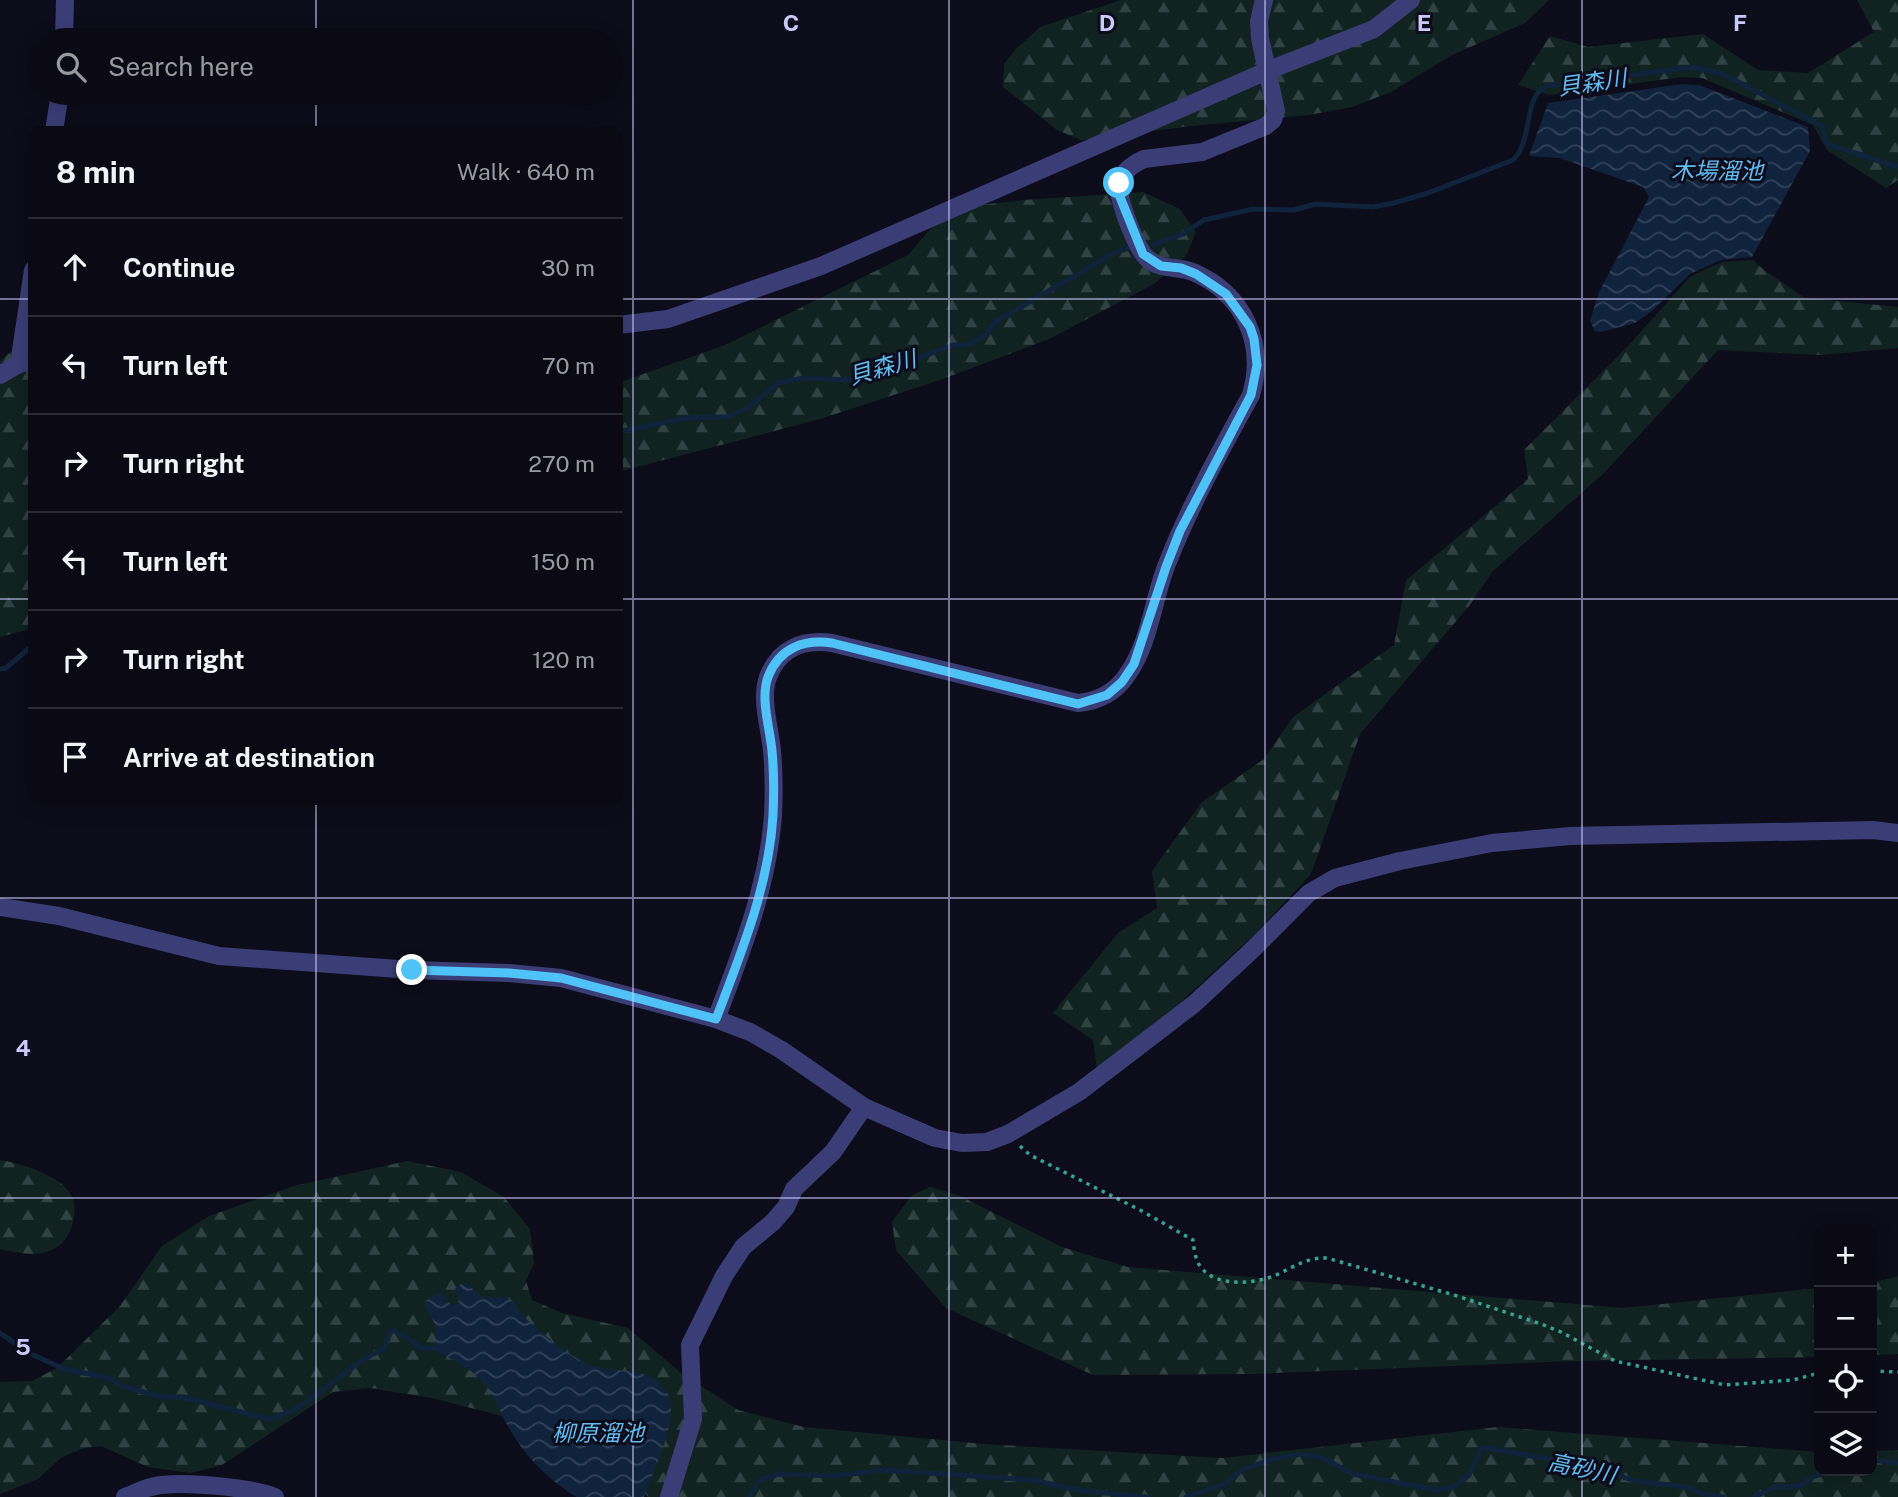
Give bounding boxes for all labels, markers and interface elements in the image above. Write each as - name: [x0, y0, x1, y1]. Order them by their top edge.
- text: C: [783, 9, 799, 36]
- text: D: [1099, 9, 1115, 36]
- text: E: [1417, 9, 1431, 36]
- text: F: [1733, 9, 1747, 36]
- search box: [28, 28, 623, 105]
- icon: search: [52, 48, 90, 86]
- text: Search here: [108, 51, 254, 82]
- water label: 貝森川: [1556, 63, 1631, 100]
- text: 8 min: [56, 154, 136, 190]
- water label: 木場溜池: [1671, 157, 1765, 184]
- text: Walk · 640 m: [457, 158, 595, 185]
- route start: [1103, 167, 1134, 198]
- icon: ahead: [56, 248, 94, 286]
- text: Continue: [123, 252, 235, 283]
- text: 30 m: [541, 254, 595, 281]
- water label: 貝森川: [845, 344, 922, 389]
- icon: left: [56, 346, 94, 384]
- text: Turn left: [123, 350, 228, 381]
- text: 70 m: [542, 352, 595, 379]
- icon: right: [56, 444, 94, 482]
- text: Turn right: [123, 448, 245, 479]
- text: 270 m: [528, 450, 595, 477]
- icon: left: [56, 542, 94, 580]
- text: Turn left: [123, 546, 228, 577]
- text: 150 m: [531, 548, 595, 575]
- icon: right: [56, 640, 94, 678]
- text: Turn right: [123, 644, 245, 675]
- text: 120 m: [532, 646, 595, 673]
- icon: arrive: [56, 738, 94, 776]
- text: Arrive at destination: [123, 742, 375, 773]
- route end: [396, 954, 427, 985]
- text: 4: [15, 1034, 31, 1061]
- map controls: [1814, 1224, 1877, 1476]
- button: +: [1814, 1224, 1877, 1287]
- button: −: [1814, 1287, 1877, 1350]
- text: 5: [15, 1333, 31, 1360]
- button: locate: [1814, 1350, 1877, 1413]
- button: layers: [1814, 1413, 1877, 1476]
- water label: 柳原溜池: [552, 1419, 646, 1446]
- water label: 高砂川: [1545, 1448, 1621, 1489]

